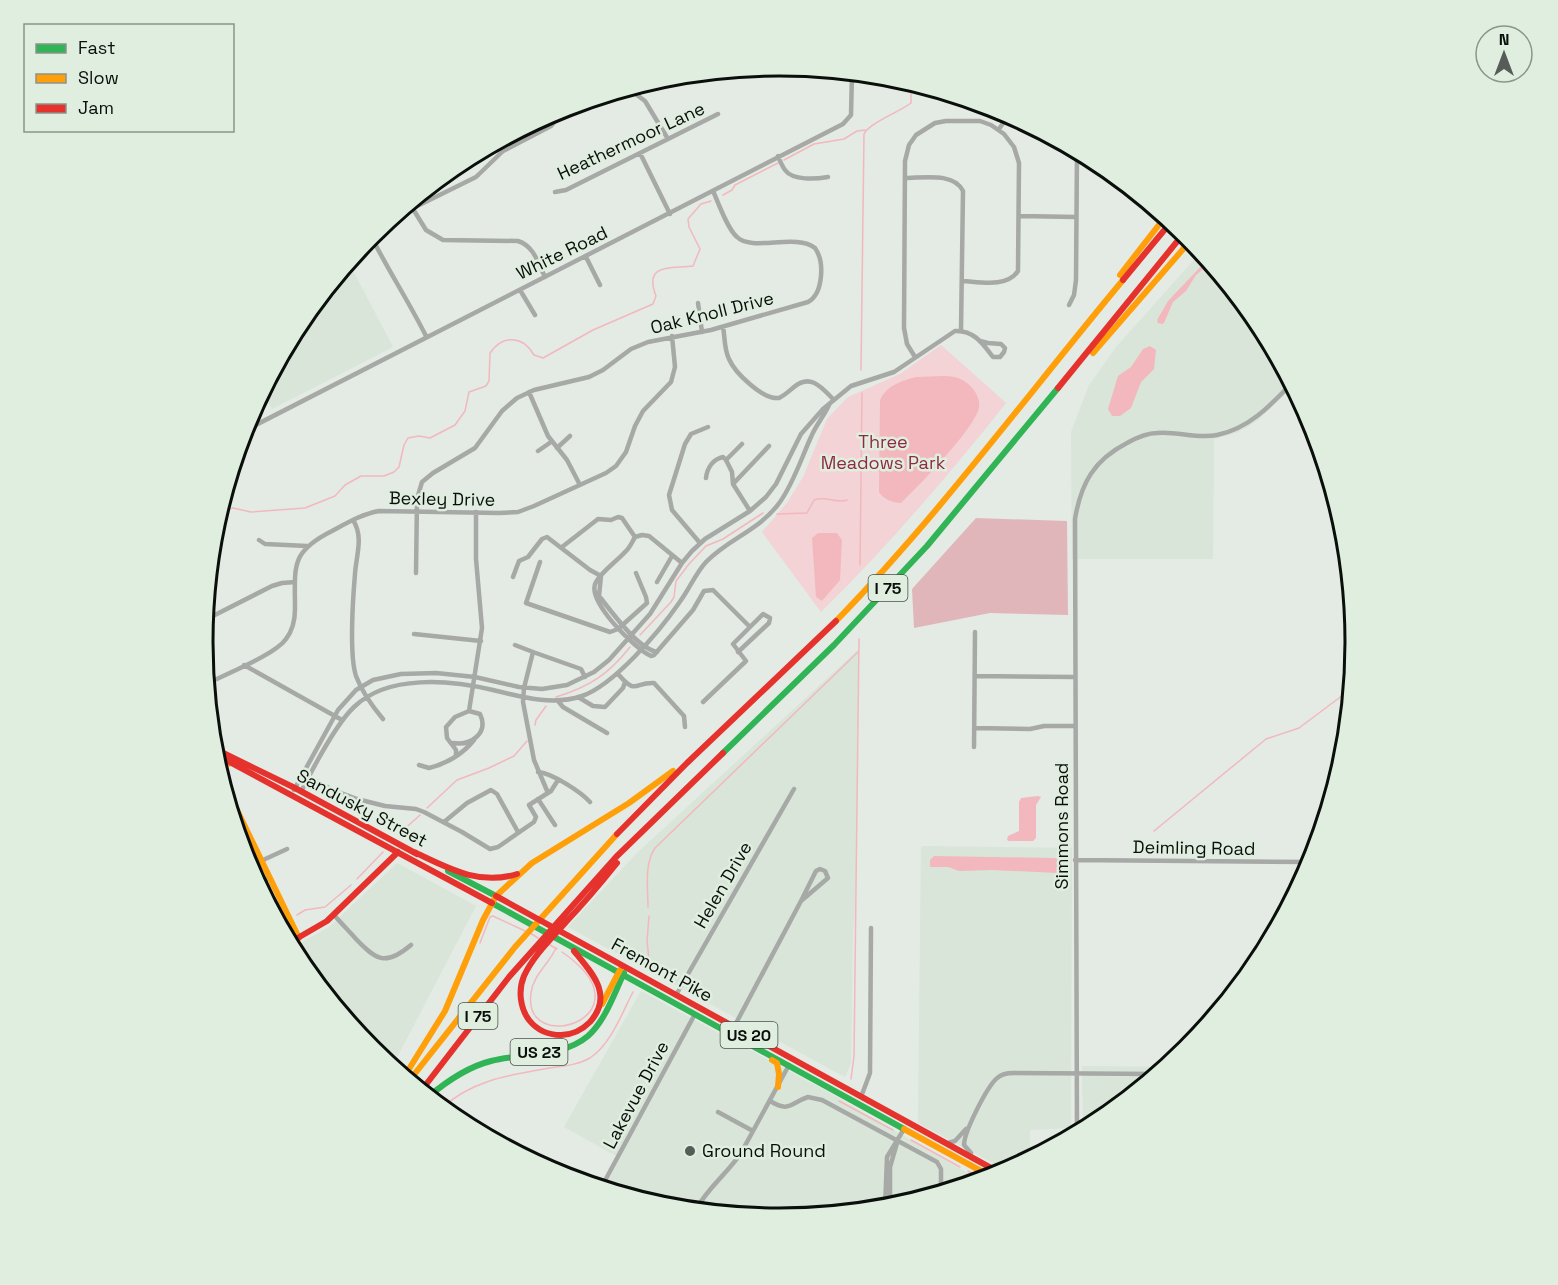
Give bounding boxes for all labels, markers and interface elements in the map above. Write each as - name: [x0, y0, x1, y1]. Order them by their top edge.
- legend: [24, 24, 234, 132]
- north arrow: [1474, 24, 1534, 84]
- text: N: [1499, 29, 1509, 50]
- text: Fast: [78, 36, 115, 59]
- text: Slow: [78, 66, 119, 89]
- text: Jam: [78, 96, 114, 119]
- street label: Heathermoor Lane: [553, 96, 708, 185]
- street label: White Road: [512, 221, 611, 285]
- street label: Oak Knoll Drive: [648, 286, 776, 339]
- park label: Three Meadows Park: [821, 430, 946, 474]
- street label: Bexley Drive: [389, 486, 495, 511]
- road number: I 75: [868, 575, 908, 601]
- street label: Sandusky Street: [293, 763, 432, 852]
- street label: Simmons Road: [1050, 763, 1073, 889]
- street label: Deimling Road: [1132, 835, 1256, 860]
- street label: Helen Drive: [689, 837, 757, 932]
- street label: Fremont Pike: [608, 932, 717, 1007]
- road number: I 75: [458, 1003, 498, 1029]
- road number: US 20: [720, 1022, 777, 1048]
- street label: Lakevue Drive: [598, 1037, 674, 1153]
- road number: US 23: [510, 1039, 568, 1065]
- place label: Ground Round: [702, 1139, 826, 1162]
- marker: Ground Round: [683, 1144, 697, 1158]

